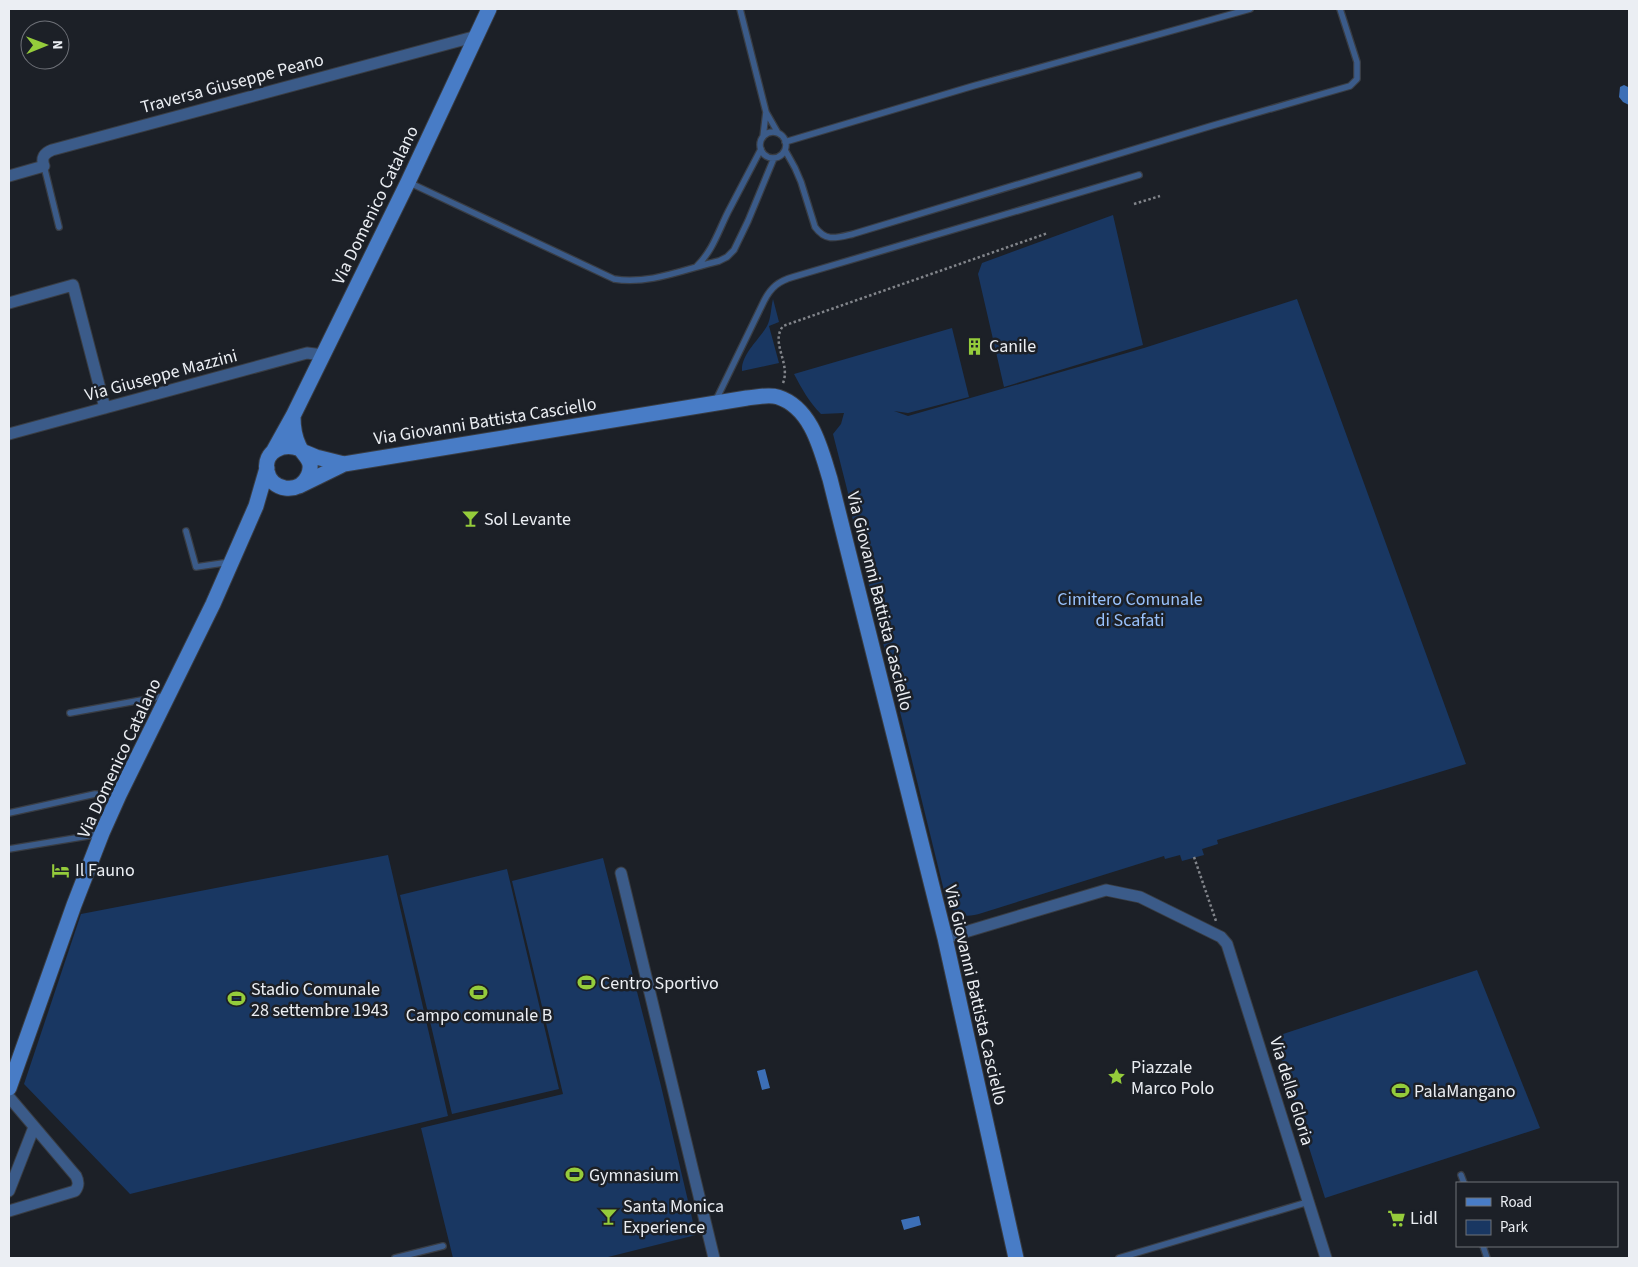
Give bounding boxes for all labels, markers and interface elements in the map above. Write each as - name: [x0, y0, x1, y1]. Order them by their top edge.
- north arrow: [20, 20, 70, 70]
- text: N: [47, 40, 67, 50]
- street label: Traversa Giuseppe Peano: [138, 47, 327, 120]
- street label: Via Domenico Catalano: [326, 122, 425, 289]
- place label: Canile: [989, 334, 1036, 359]
- building icon: Canile: [965, 336, 985, 356]
- street label: Via Giuseppe Mazzini: [82, 343, 240, 408]
- street label: Via Giovanni Battista Casciello: [372, 392, 598, 451]
- street label: Via Giovanni Battista Casciello: [840, 489, 919, 713]
- place label: Sol Levante: [484, 507, 571, 532]
- bar icon: Sol Levante: [460, 509, 480, 529]
- park label: Cimitero Comunale di Scafati: [1057, 587, 1203, 633]
- street label: Via Domenico Catalano: [71, 674, 167, 842]
- place label: Il Fauno: [75, 858, 135, 883]
- hotel icon: Il Fauno: [51, 860, 71, 880]
- street label: Via Giovanni Battista Casciello: [938, 883, 1013, 1108]
- place label: Centro Sportivo: [600, 971, 719, 996]
- sports icon: Centro Sportivo: [576, 973, 596, 993]
- place label: Stadio Comunale 28 settembre 1943: [251, 977, 389, 1023]
- sports icon: Campo comunale B: [469, 982, 489, 1002]
- sports icon: Stadio Comunale 28 settembre 1943: [227, 989, 247, 1009]
- place label: Campo comunale B: [406, 1003, 552, 1028]
- street label: Via della Gloria: [1263, 1034, 1320, 1149]
- place label: Piazzale Marco Polo: [1131, 1055, 1214, 1101]
- place icon: Piazzale Marco Polo: [1107, 1067, 1127, 1087]
- place label: PalaMangano: [1414, 1079, 1516, 1104]
- sports icon: PalaMangano: [1390, 1081, 1410, 1101]
- place label: Gymnasium: [589, 1163, 679, 1188]
- sports icon: Gymnasium: [565, 1165, 585, 1185]
- legend: [1456, 1182, 1618, 1247]
- text: Road: [1500, 1192, 1532, 1213]
- place label: Santa Monica Experience: [623, 1194, 724, 1240]
- bar icon: Santa Monica Experience: [599, 1206, 619, 1226]
- place label: Lidl: [1410, 1206, 1438, 1231]
- supermarket icon: Lidl: [1386, 1208, 1406, 1228]
- text: Park: [1500, 1217, 1529, 1238]

